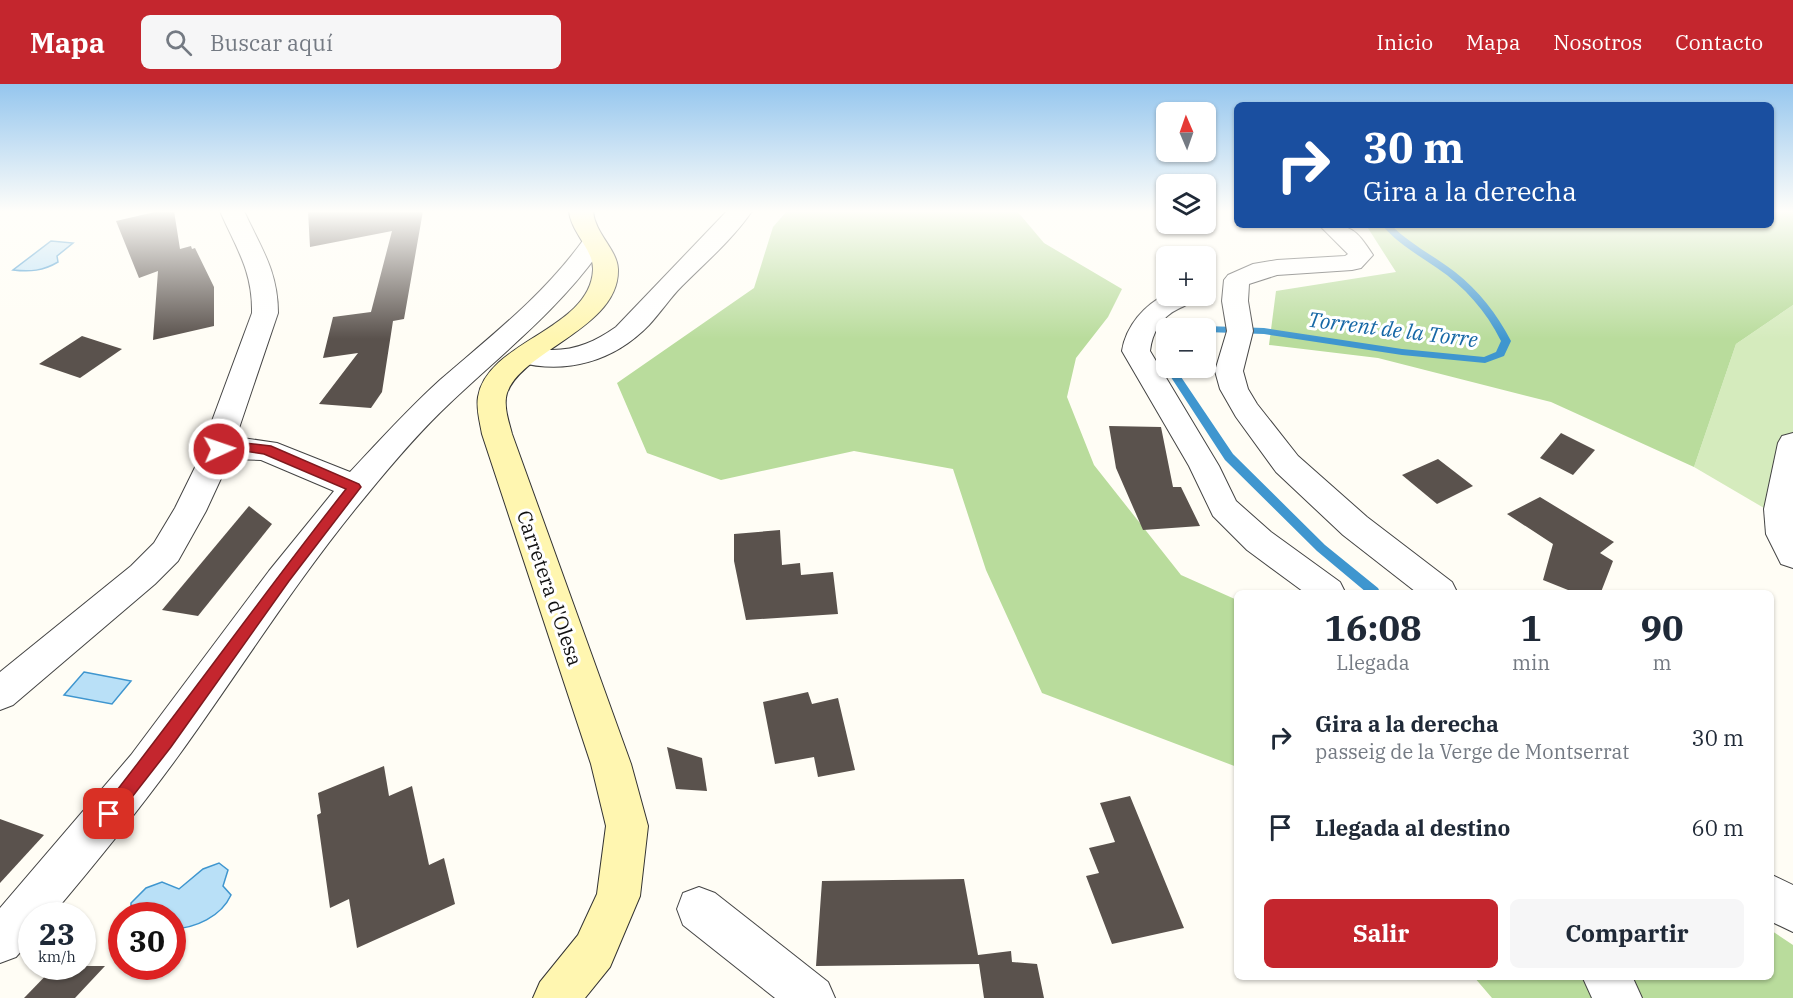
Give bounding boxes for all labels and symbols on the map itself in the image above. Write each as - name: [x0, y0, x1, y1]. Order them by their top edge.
- north arrow: [1156, 102, 1216, 162]
- water label: Torrent de la Torre: [1307, 305, 1480, 353]
- position arrow: [187, 417, 251, 481]
- street label: Carretera d'Olesa: [511, 507, 589, 669]
- pin: [83, 788, 134, 839]
- speed limit sign: 30: [108, 902, 186, 980]

